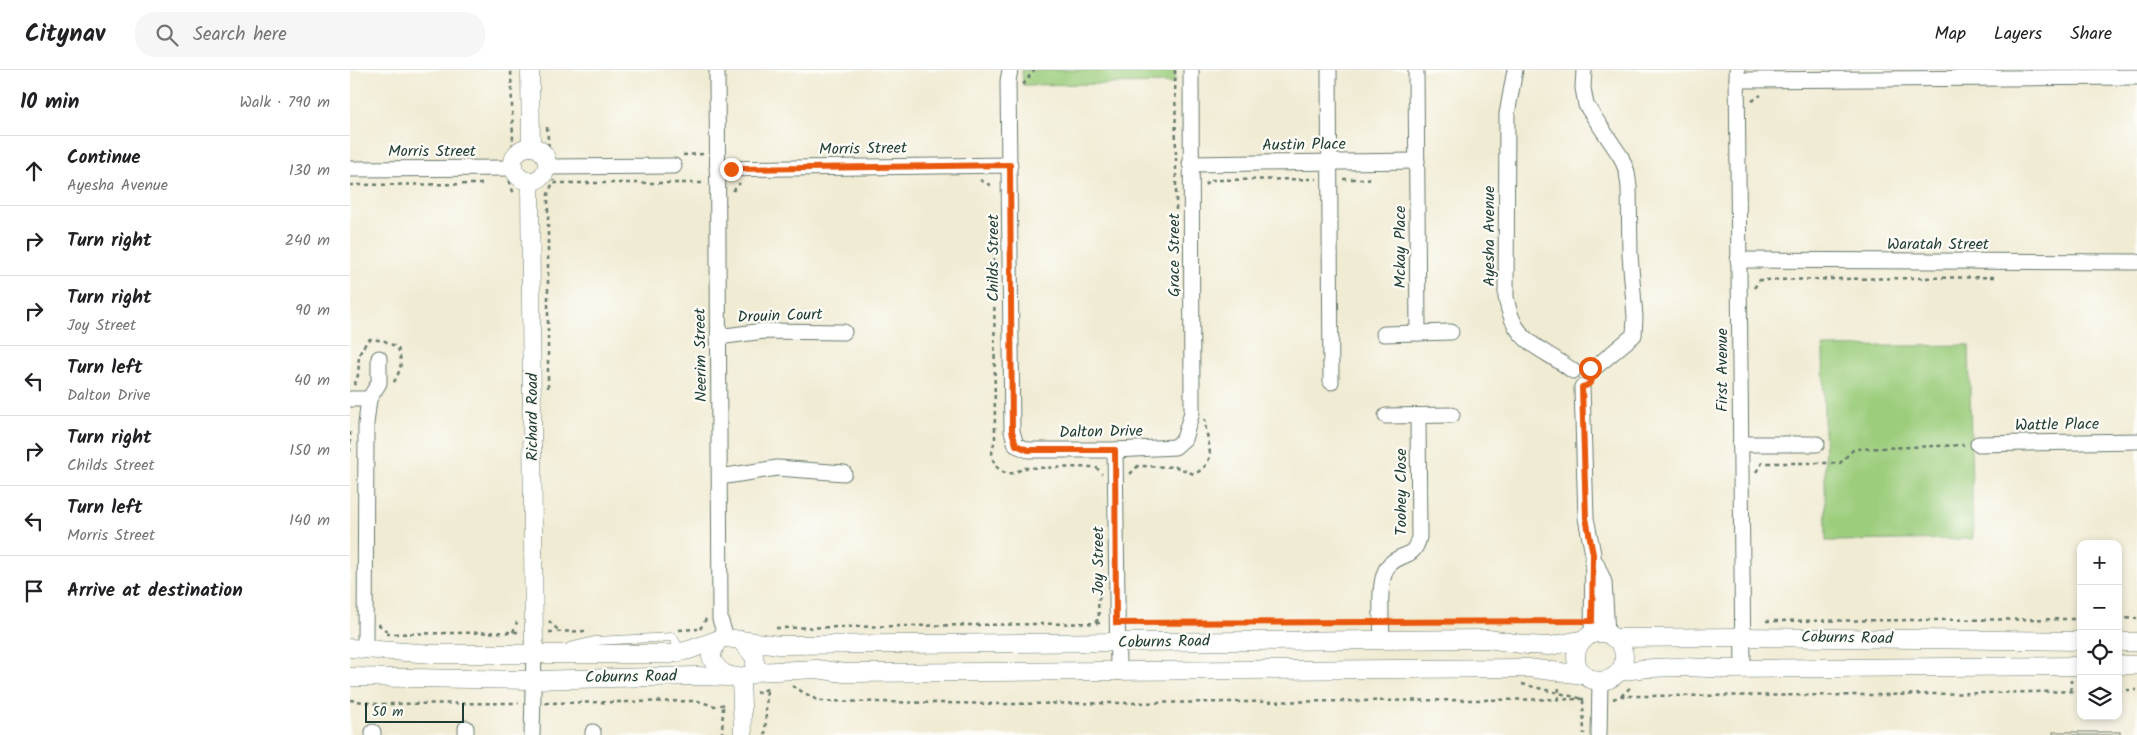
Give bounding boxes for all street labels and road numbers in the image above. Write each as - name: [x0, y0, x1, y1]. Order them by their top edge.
- street label: Austin Place: [1262, 132, 1346, 158]
- street label: Morris Street: [819, 136, 908, 162]
- street label: Morris Street: [388, 139, 477, 164]
- street label: Ayesha Avenue: [1477, 186, 1502, 286]
- street label: Mckay Place: [1388, 205, 1413, 289]
- street label: Grace Street: [1162, 212, 1187, 297]
- street label: Childs Street: [981, 213, 1006, 302]
- street label: Waratah Street: [1887, 232, 1990, 257]
- street label: Drouin Court: [737, 302, 824, 330]
- street label: Neerim Street: [688, 307, 714, 402]
- street label: First Avenue: [1710, 328, 1735, 412]
- street label: Richard Road: [520, 372, 545, 461]
- street label: Wattle Place: [2015, 412, 2099, 438]
- street label: Dalton Drive: [1059, 419, 1143, 445]
- street label: Toohey Close: [1389, 448, 1414, 536]
- street label: Joy Street: [1086, 526, 1111, 596]
- street label: Coburns Road: [1801, 625, 1894, 651]
- street label: Coburns Road: [1118, 629, 1211, 655]
- street label: Coburns Road: [585, 664, 678, 690]

